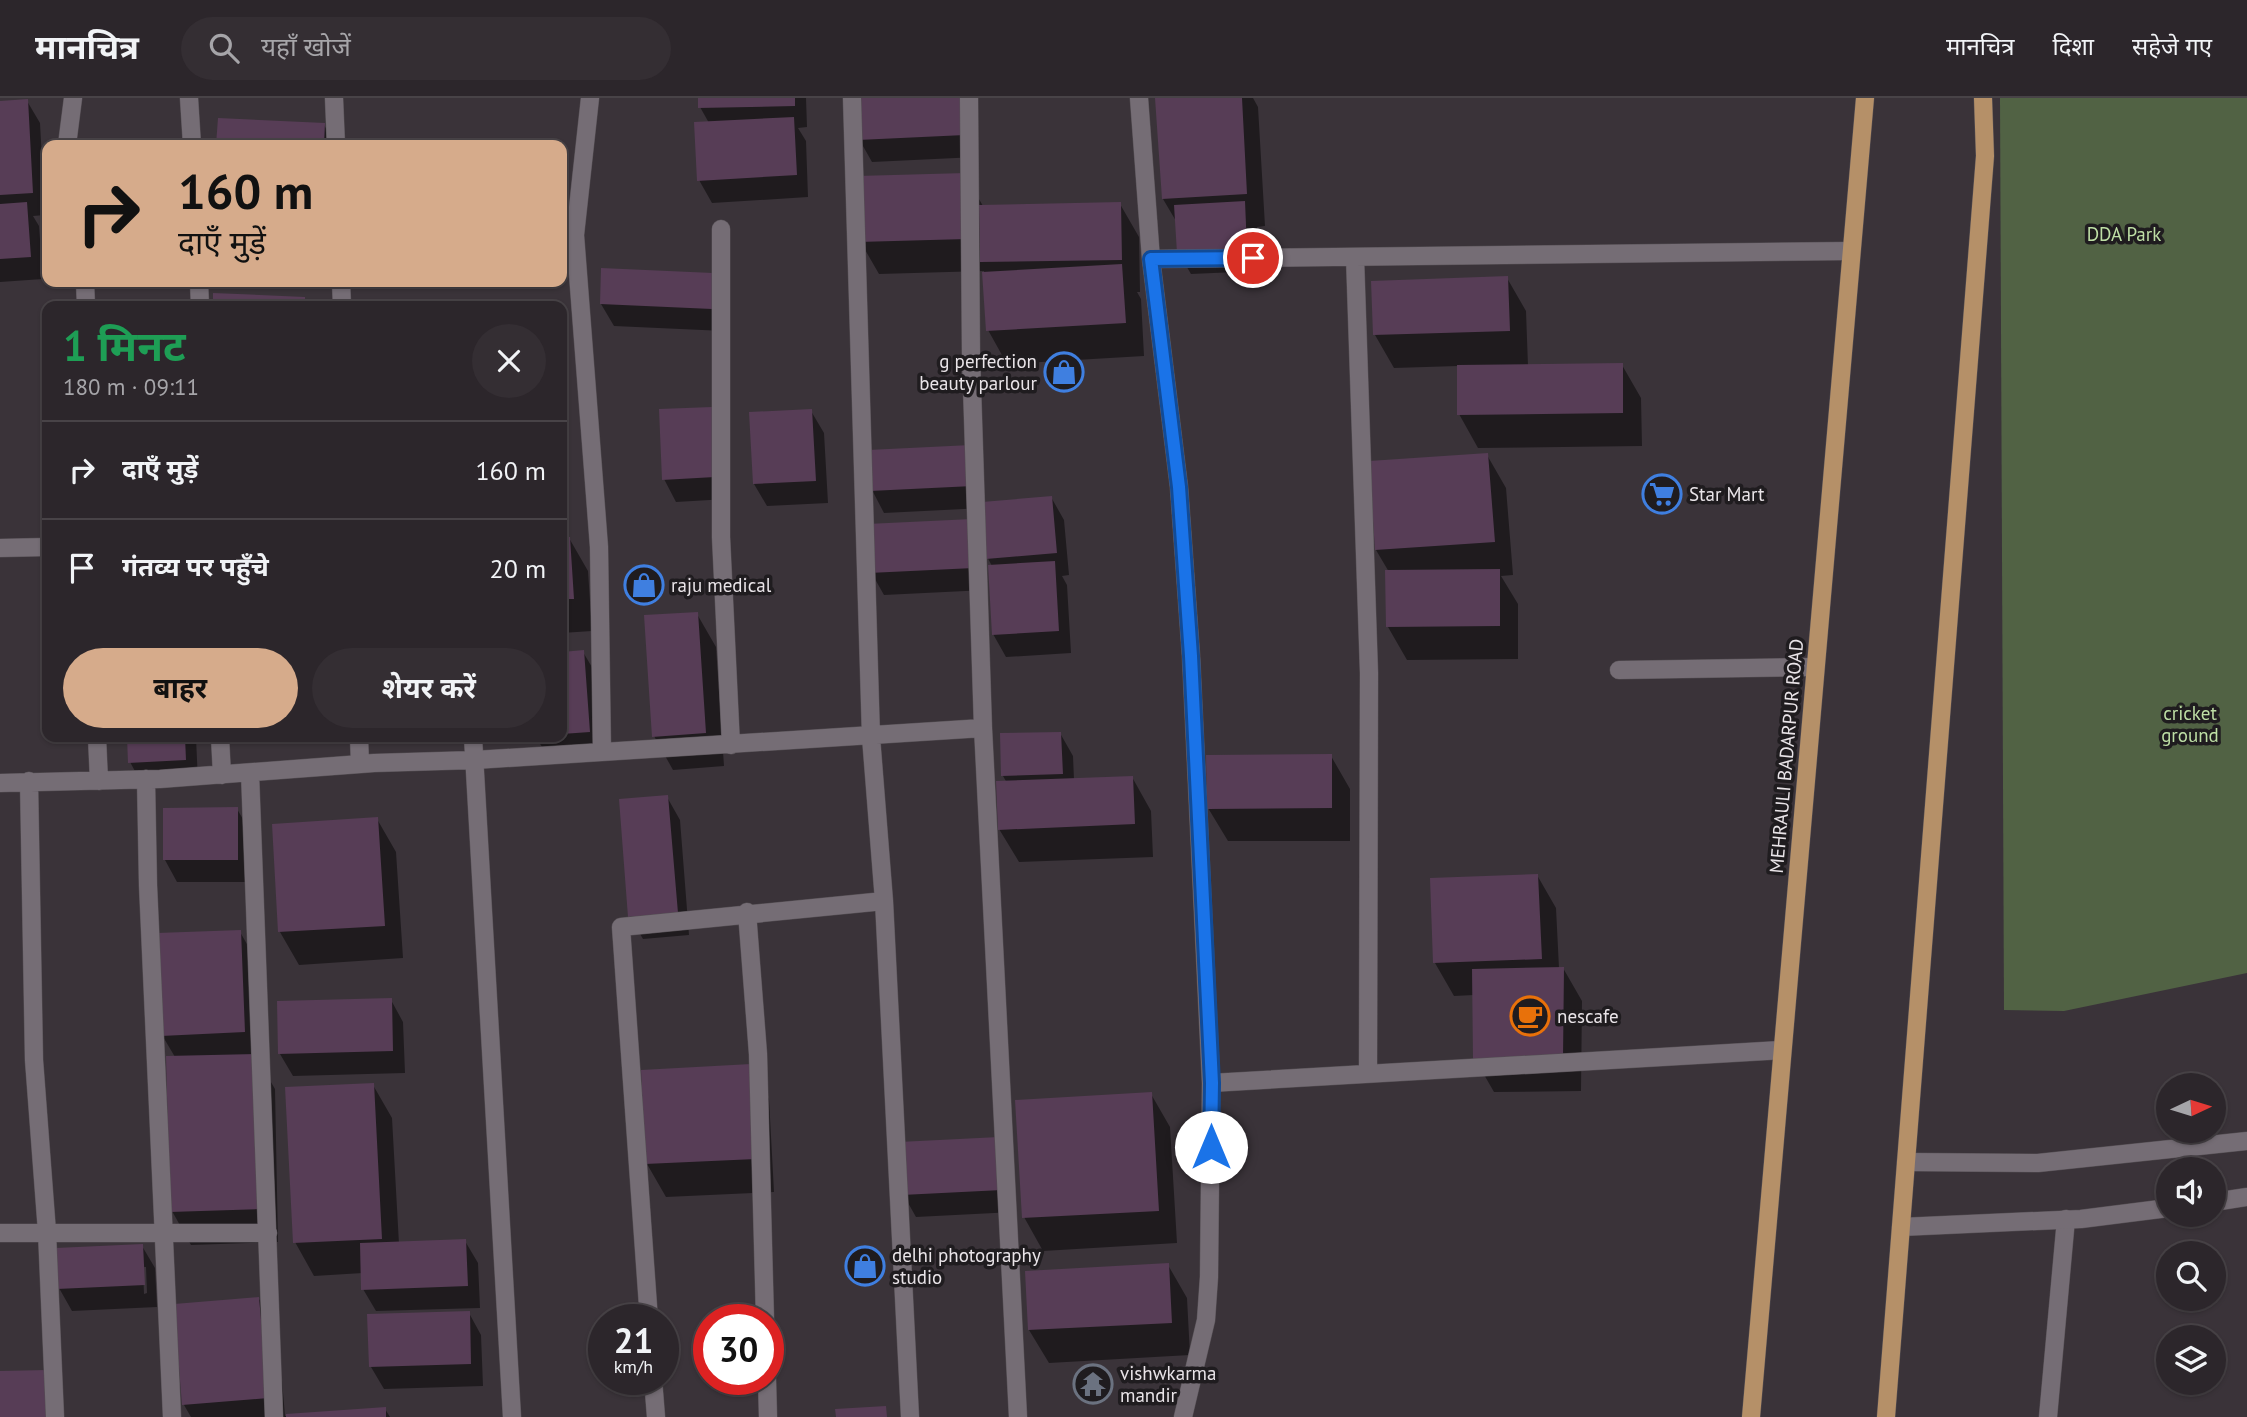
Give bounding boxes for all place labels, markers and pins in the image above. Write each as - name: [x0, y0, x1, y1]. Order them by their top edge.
- pin: [1223, 228, 1283, 288]
- place label: g perfection beauty parlour: [919, 349, 1038, 395]
- shop icon: g perfection beauty parlour: [1043, 351, 1085, 393]
- supermarket icon: Star Mart: [1641, 473, 1683, 515]
- place label: Star Mart: [1689, 482, 1765, 506]
- shop icon: raju medical: [623, 564, 665, 606]
- place label: raju medical: [671, 573, 772, 597]
- cafe icon: nescafe: [1509, 995, 1551, 1037]
- place label: nescafe: [1557, 1004, 1619, 1028]
- place label: delhi photography studio: [892, 1243, 1041, 1289]
- shop icon: delhi photography studio: [844, 1245, 886, 1287]
- place label: vishwkarma mandir: [1120, 1361, 1216, 1407]
- temple icon: vishwkarma mandir: [1072, 1363, 1114, 1405]

